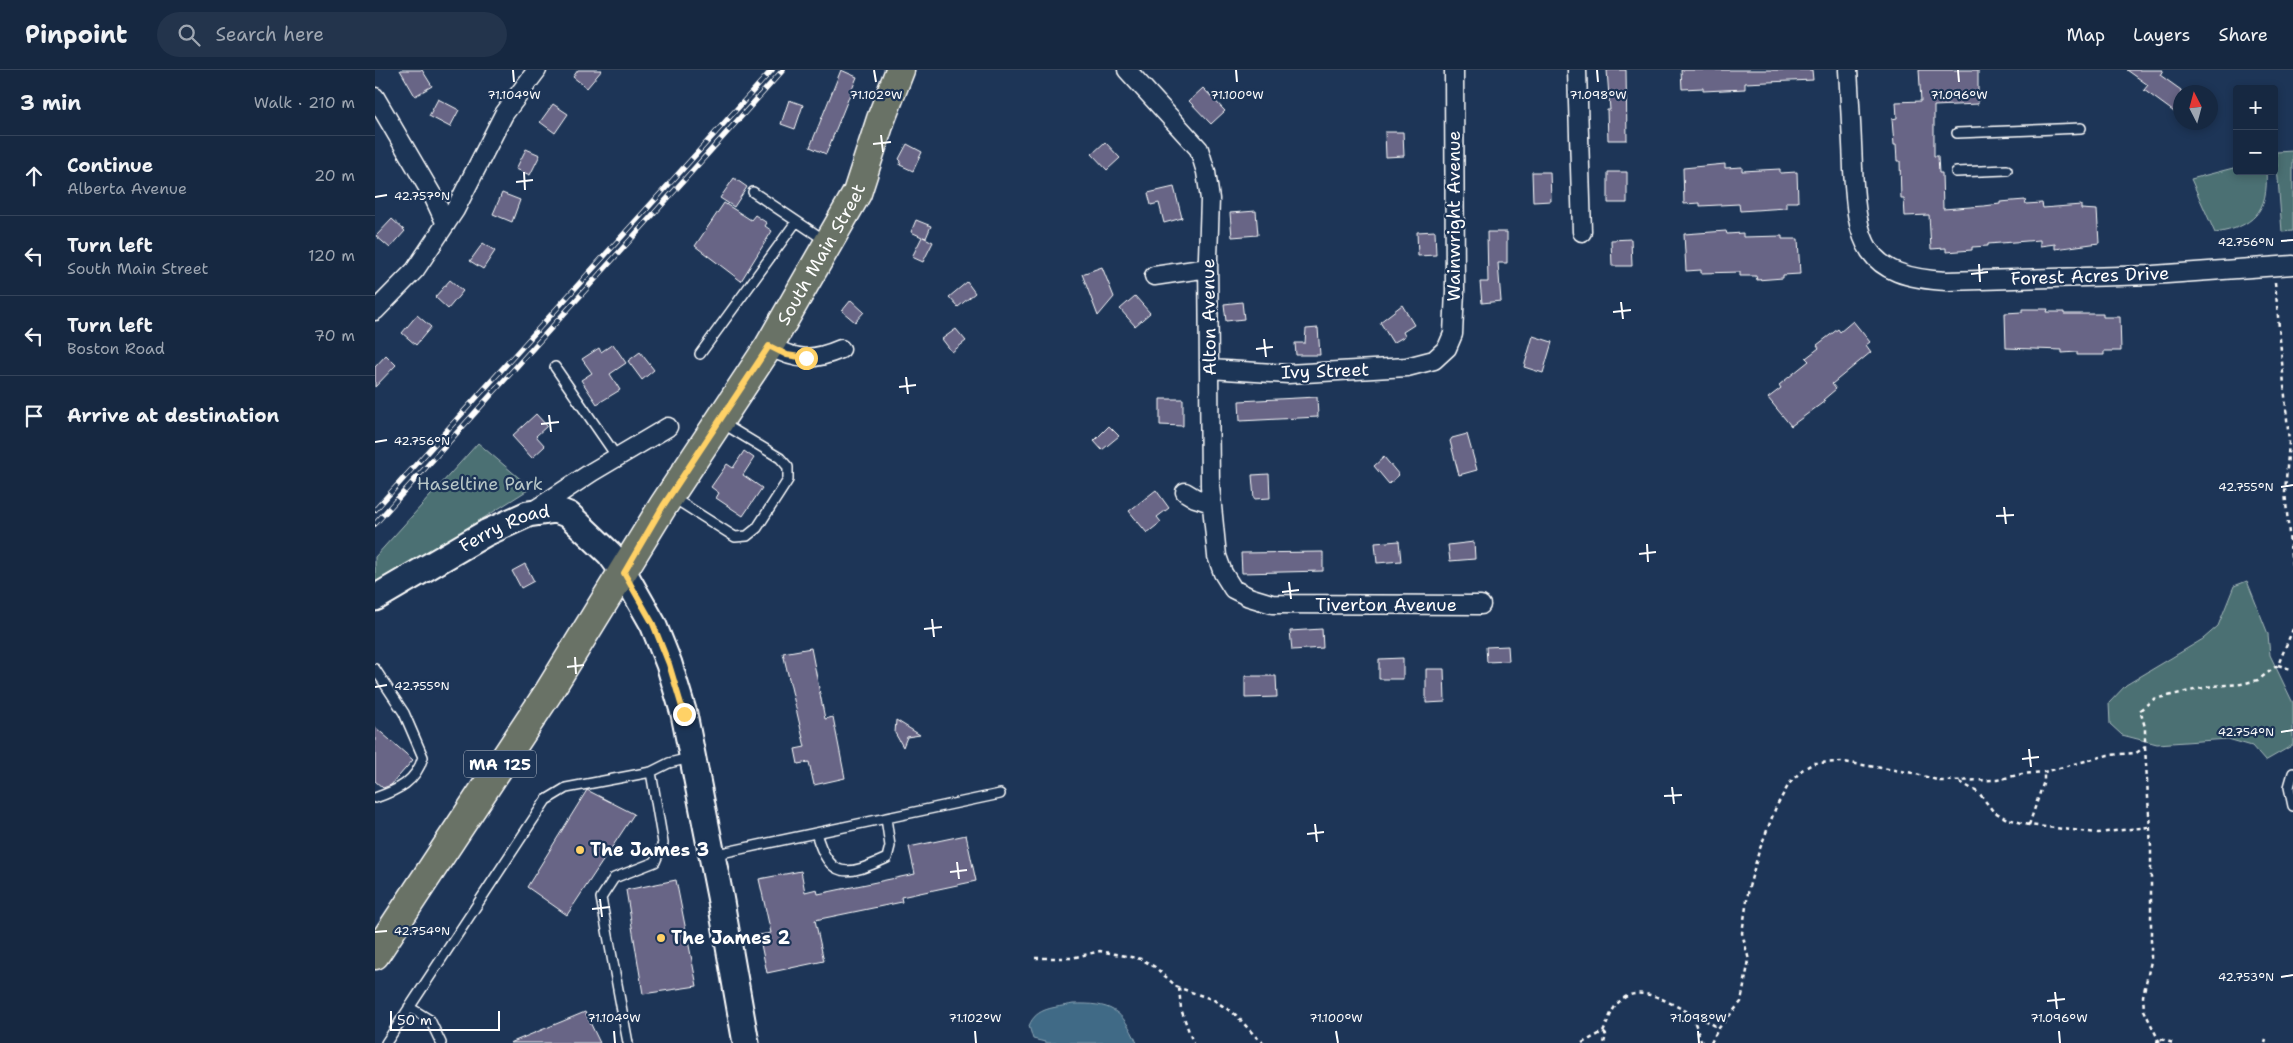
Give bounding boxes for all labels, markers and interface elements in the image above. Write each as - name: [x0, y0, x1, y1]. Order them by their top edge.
- search box: [157, 12, 507, 57]
- text: Pinpoint: [25, 19, 127, 51]
- icon: search: [175, 21, 203, 49]
- text: Search here: [215, 22, 324, 47]
- text: Map: [2067, 23, 2105, 47]
- text: Layers: [2133, 23, 2190, 47]
- text: Share: [2218, 23, 2268, 47]
- north arrow: [2173, 85, 2218, 130]
- map controls: [2233, 85, 2278, 175]
- button: +: [2233, 85, 2278, 130]
- text: 71.104°W: [487, 87, 541, 103]
- text: 71.102°W: [850, 87, 902, 103]
- text: 71.100°W: [1210, 87, 1264, 103]
- text: 71.098°W: [1569, 87, 1627, 103]
- text: 71.096°W: [1930, 87, 1988, 103]
- text: 3 min: [20, 89, 81, 117]
- text: Walk · 210 m: [254, 92, 355, 113]
- street label: Wainwright Avenue: [1442, 130, 1466, 302]
- button: −: [2233, 130, 2278, 175]
- text: Continue: [67, 153, 153, 178]
- icon: ahead: [20, 162, 48, 190]
- text: 20 m: [314, 165, 355, 186]
- text: Alberta Avenue: [67, 178, 187, 199]
- street label: South Main Street: [772, 181, 871, 330]
- text: 42.757°N: [394, 188, 450, 204]
- text: Turn left: [67, 233, 153, 258]
- text: 42.756°N: [2218, 234, 2274, 250]
- icon: left: [20, 242, 48, 270]
- text: 120 m: [308, 245, 355, 266]
- text: South Main Street: [67, 258, 209, 279]
- street label: Alton Avenue: [1196, 258, 1222, 376]
- street label: Forest Acres Drive: [2010, 261, 2170, 291]
- text: Turn left: [67, 313, 153, 338]
- icon: left: [20, 322, 48, 350]
- text: 70 m: [314, 325, 355, 346]
- text: Boston Road: [67, 338, 165, 359]
- route start: [795, 347, 818, 370]
- street label: Ivy Street: [1281, 357, 1370, 385]
- icon: arrive: [20, 402, 48, 430]
- text: Arrive at destination: [67, 403, 279, 428]
- text: 42.756°N: [394, 433, 450, 449]
- park label: Haseltine Park: [417, 472, 543, 496]
- text: 42.755°N: [2218, 479, 2274, 495]
- street label: Ferry Road: [455, 499, 551, 558]
- street label: Tiverton Avenue: [1315, 593, 1457, 617]
- text: 42.755°N: [394, 678, 450, 694]
- route end: [673, 703, 696, 726]
- text: 42.754°N: [2218, 724, 2274, 740]
- road number: MA 125: [464, 751, 536, 778]
- place label: The James 3: [590, 838, 709, 862]
- marker: The James 3: [574, 844, 586, 856]
- text: 42.754°N: [394, 923, 450, 939]
- place label: The James 2: [671, 926, 790, 950]
- marker: The James 2: [655, 932, 667, 944]
- text: 42.753°N: [2218, 969, 2274, 985]
- scale bar: [390, 1008, 500, 1031]
- text: 71.104°W: [587, 1010, 641, 1026]
- text: 71.102°W: [949, 1010, 1001, 1026]
- text: 71.100°W: [1309, 1010, 1363, 1026]
- text: 71.098°W: [1669, 1010, 1727, 1026]
- text: 71.096°W: [2030, 1010, 2088, 1026]
- text: 50 m: [397, 1011, 432, 1029]

